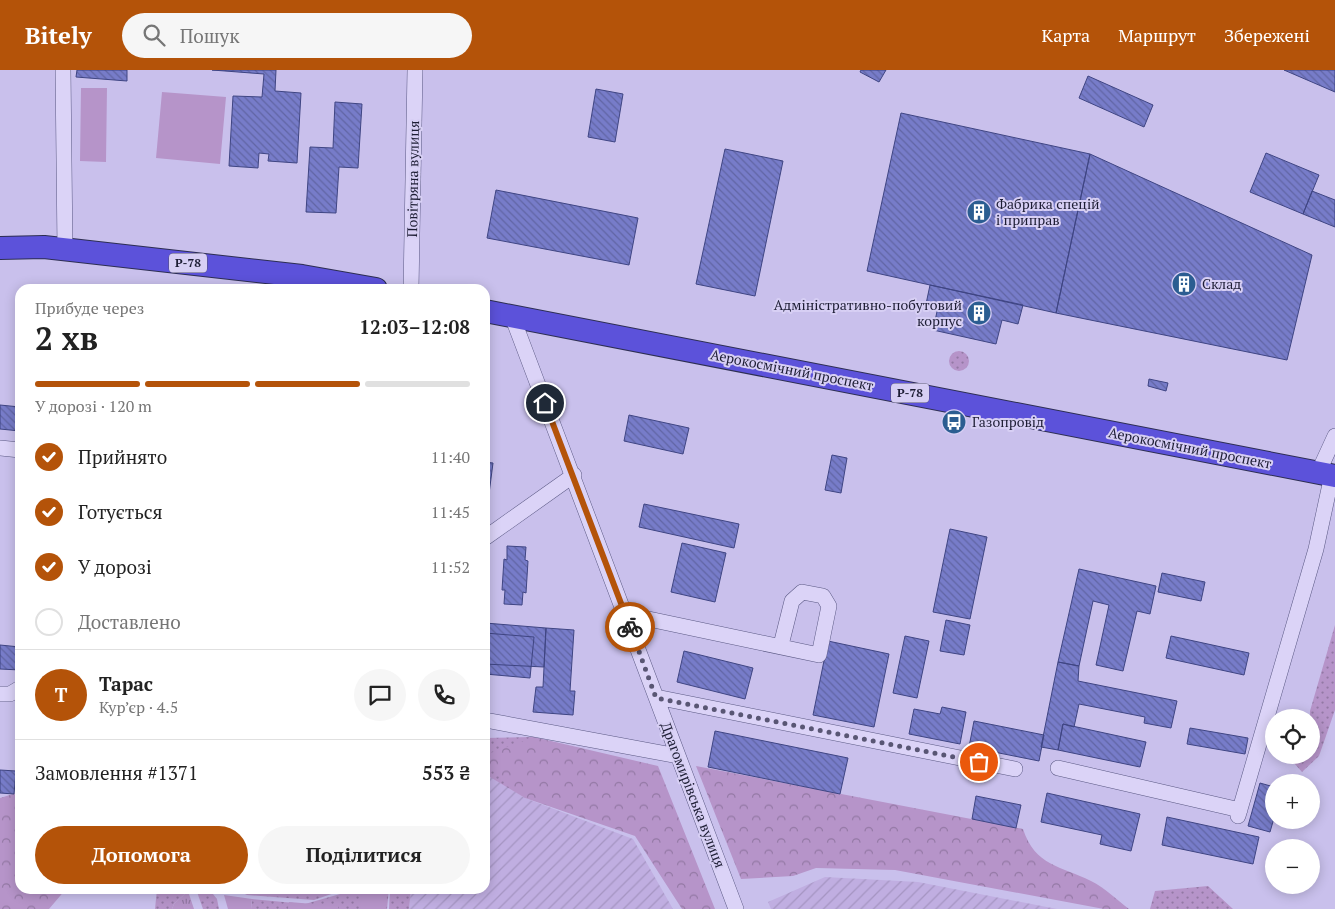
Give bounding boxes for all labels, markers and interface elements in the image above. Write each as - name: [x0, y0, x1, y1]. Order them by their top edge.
- search box: [122, 13, 472, 58]
- text: Bitely: [25, 19, 92, 51]
- icon: search: [140, 21, 168, 49]
- text: Пошук: [180, 23, 240, 48]
- text: Карта: [1042, 23, 1090, 47]
- text: Маршрут: [1118, 23, 1196, 47]
- text: Збережені: [1224, 23, 1310, 47]
- street label: Повітряна вулиця: [402, 120, 423, 238]
- place label: Фабрика спецій і приправ: [996, 194, 1100, 229]
- building icon: Фабрика спецій і приправ: [966, 199, 992, 225]
- road number: Р-78: [169, 254, 207, 272]
- building icon: Склад: [1171, 271, 1197, 297]
- place label: Склад: [1202, 274, 1241, 293]
- place label: Адміністративно-побутовий корпус: [774, 295, 962, 330]
- text: Прибуде через: [35, 297, 144, 319]
- building icon: Адміністративно-побутовий корпус: [966, 300, 992, 326]
- text: 12:03–12:08: [359, 314, 470, 339]
- text: 2 хв: [35, 317, 98, 359]
- street label: Аерокосмічний проспект: [709, 344, 875, 395]
- pin: [524, 382, 566, 424]
- road number: Р-78: [891, 384, 929, 402]
- icon: home: [531, 389, 559, 417]
- text: У дорозі · 120 m: [35, 395, 152, 417]
- bus stop icon: Газопровiд: [941, 409, 967, 435]
- place label: Газопровiд: [972, 412, 1044, 431]
- street label: Аерокосмічний проспект: [1107, 422, 1273, 473]
- icon: check: [35, 443, 63, 471]
- text: Прийнято: [78, 444, 167, 469]
- text: 11:40: [431, 446, 470, 468]
- icon: check: [35, 498, 63, 526]
- text: Готується: [78, 499, 163, 524]
- text: 11:45: [431, 501, 470, 523]
- icon: check: [35, 553, 63, 581]
- text: У дорозі: [78, 554, 152, 579]
- text: 11:52: [431, 556, 470, 578]
- courier: [605, 602, 655, 652]
- text: Доставлено: [78, 609, 181, 634]
- icon: bike: [616, 613, 644, 641]
- button: chat: [354, 669, 406, 721]
- button: phone: [418, 669, 470, 721]
- text: Тарас: [99, 671, 153, 696]
- text: Т: [55, 682, 67, 707]
- text: Кур’єр · 4.5: [99, 696, 178, 718]
- map controls: [1265, 709, 1320, 894]
- button: locate: [1265, 709, 1320, 764]
- street label: Драгомирівська вулиця: [657, 719, 730, 870]
- pin: [958, 741, 1000, 783]
- icon: bag: [965, 748, 993, 776]
- text: Замовлення #1371: [35, 760, 198, 785]
- text: 553 ₴: [422, 760, 470, 785]
- button: +: [1265, 774, 1320, 829]
- button: Допомога: [35, 826, 248, 884]
- button: Поділитися: [258, 826, 470, 884]
- button: −: [1265, 839, 1320, 894]

